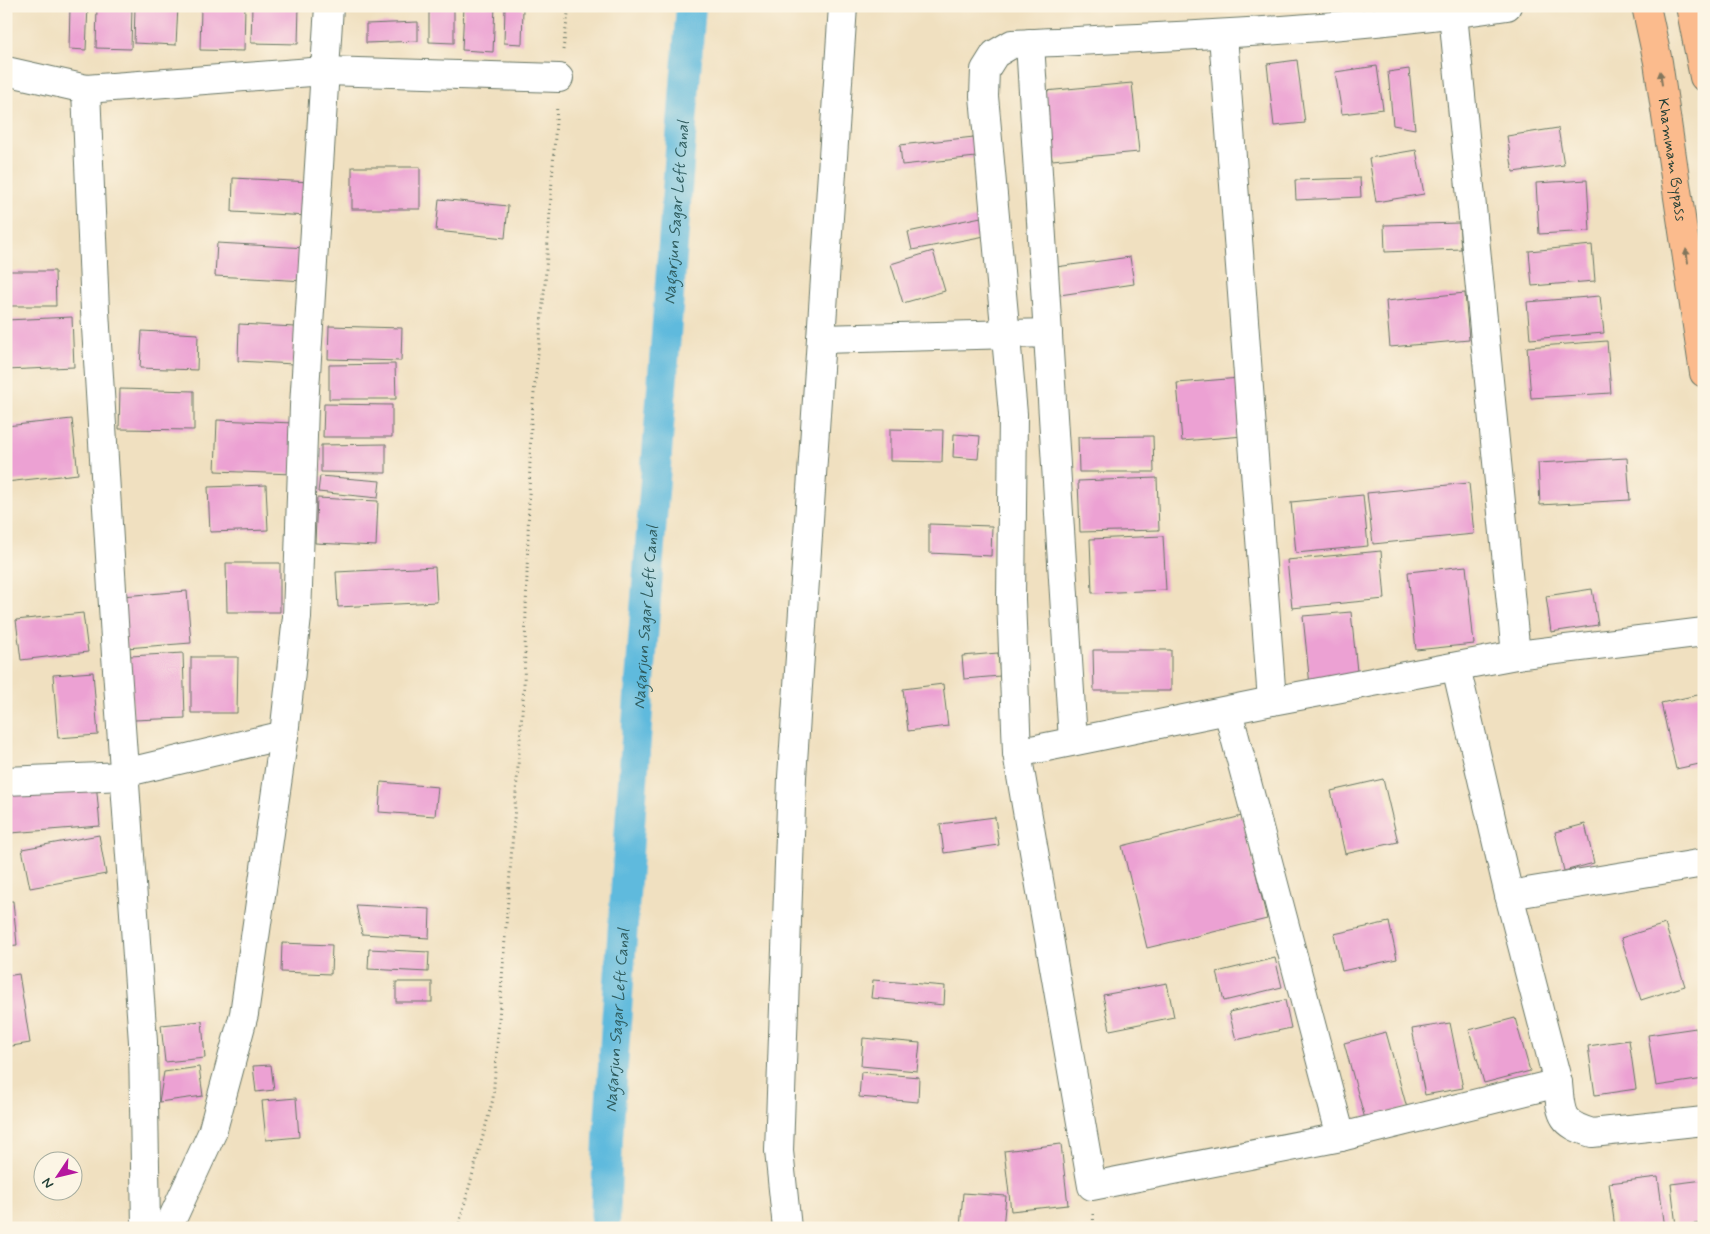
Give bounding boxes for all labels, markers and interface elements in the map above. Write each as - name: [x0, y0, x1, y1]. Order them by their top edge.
- one-way arrow: [1656, 69, 1664, 85]
- street label: Khammam Bypass: [1652, 97, 1690, 223]
- water label: Nagarjun Sagar Left Canal: [659, 118, 694, 305]
- one-way arrow: [1682, 247, 1690, 263]
- water label: Nagarjun Sagar Left Canal: [629, 523, 664, 710]
- water label: Nagarjun Sagar Left Canal: [601, 926, 635, 1113]
- north arrow: [32, 1152, 82, 1202]
- text: N: [38, 1174, 58, 1192]

